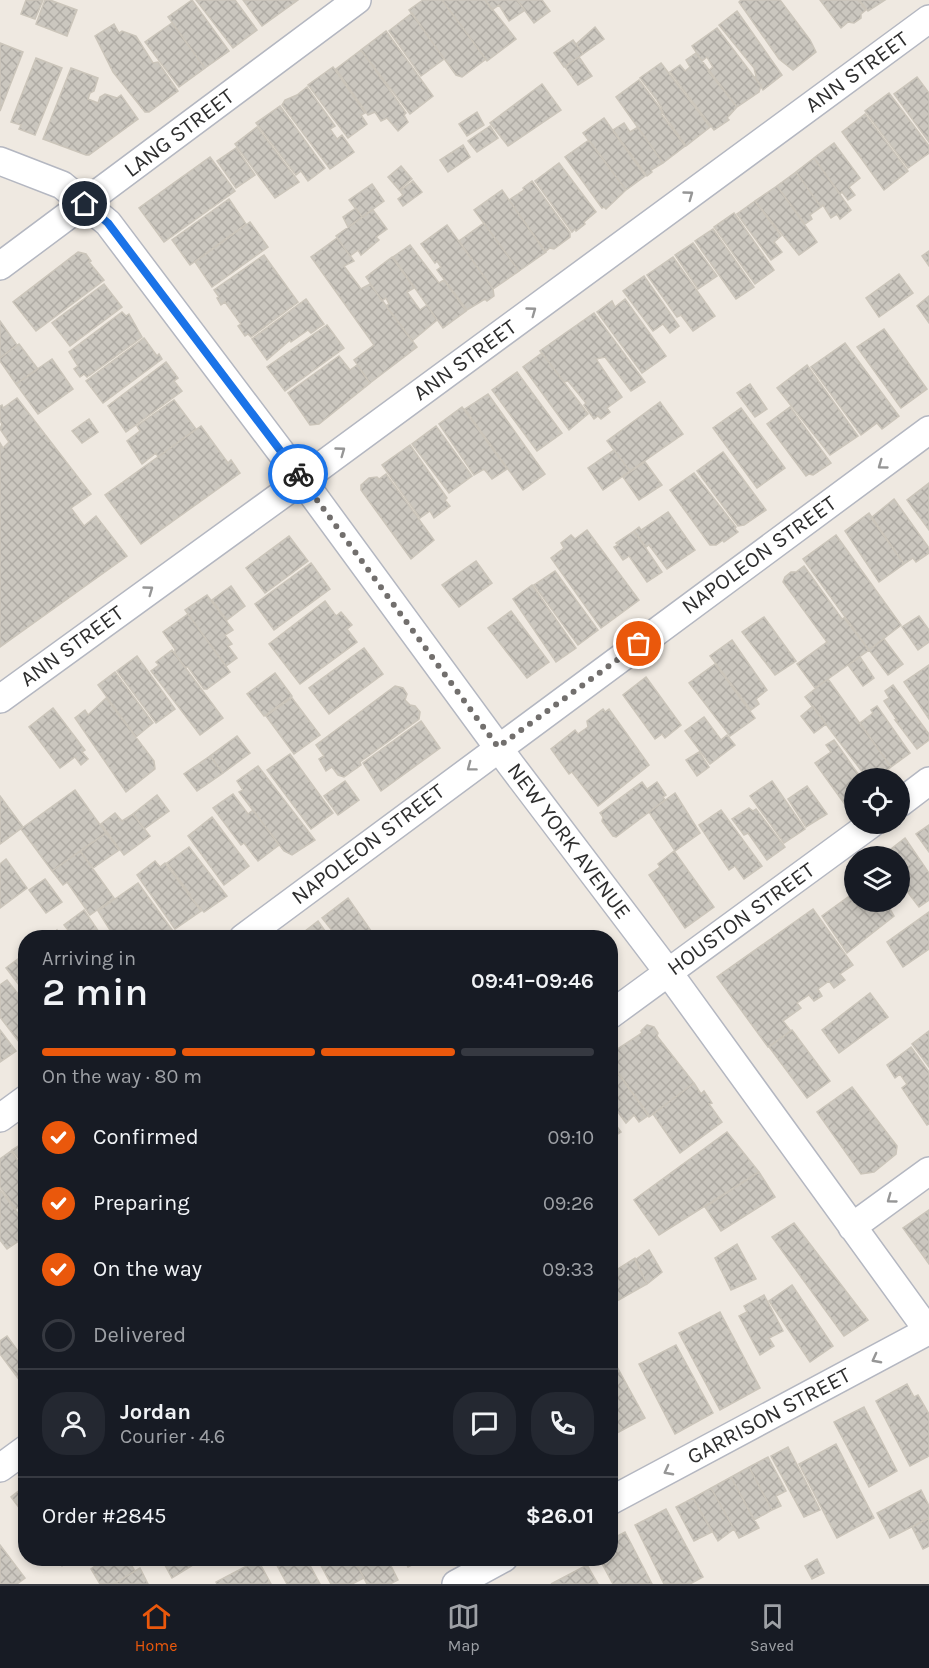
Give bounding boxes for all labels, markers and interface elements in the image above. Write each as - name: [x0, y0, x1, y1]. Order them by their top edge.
- street label: ANN STREET: [800, 26, 914, 118]
- street label: LANG STREET: [119, 83, 239, 183]
- pin: [59, 178, 110, 229]
- icon: home: [68, 187, 101, 220]
- one-way arrow: [683, 192, 694, 203]
- one-way arrow: [526, 307, 537, 318]
- street label: ANN STREET: [408, 314, 522, 406]
- courier: [268, 444, 328, 504]
- one-way arrow: [335, 447, 346, 458]
- icon: bike: [282, 458, 315, 491]
- one-way arrow: [877, 458, 888, 469]
- street label: NAPOLEON STREET: [677, 490, 841, 620]
- one-way arrow: [143, 587, 154, 598]
- street label: ANN STREET: [15, 600, 129, 692]
- pin: [613, 618, 664, 669]
- icon: bag: [622, 627, 655, 660]
- street label: NEW YORK AVENUE: [502, 758, 636, 924]
- one-way arrow: [467, 760, 478, 771]
- map controls: [844, 768, 910, 912]
- button: locate: [844, 768, 910, 834]
- street label: NAPOLEON STREET: [286, 778, 450, 910]
- button: layers: [844, 846, 910, 912]
- street label: HOUSTON STREET: [662, 857, 820, 981]
- text: Arriving in: [42, 947, 136, 970]
- text: 09:41–09:46: [471, 968, 594, 994]
- text: 2 min: [42, 969, 148, 1015]
- text: On the way · 80 m: [42, 1065, 202, 1088]
- icon: check: [42, 1121, 75, 1154]
- text: Confirmed: [93, 1124, 199, 1150]
- text: 09:10: [547, 1126, 594, 1149]
- icon: check: [42, 1187, 75, 1220]
- text: Preparing: [93, 1190, 190, 1216]
- text: 09:26: [543, 1192, 594, 1215]
- one-way arrow: [886, 1192, 897, 1203]
- icon: check: [42, 1253, 75, 1286]
- text: On the way: [93, 1256, 202, 1282]
- text: 09:33: [542, 1258, 594, 1281]
- text: Delivered: [93, 1322, 186, 1348]
- one-way arrow: [872, 1351, 883, 1363]
- street label: GARRISON STREET: [683, 1362, 855, 1470]
- button: person: [42, 1392, 105, 1455]
- button: chat: [453, 1392, 516, 1455]
- button: phone: [531, 1392, 594, 1455]
- text: Jordan: [120, 1399, 191, 1425]
- text: Courier · 4.6: [120, 1425, 225, 1448]
- one-way arrow: [663, 1464, 674, 1475]
- text: Order #2845: [42, 1503, 166, 1529]
- text: $26.01: [526, 1503, 594, 1529]
- tab: Home: [135, 1600, 177, 1655]
- tab: Map: [447, 1600, 480, 1655]
- tab: Saved: [750, 1600, 794, 1655]

